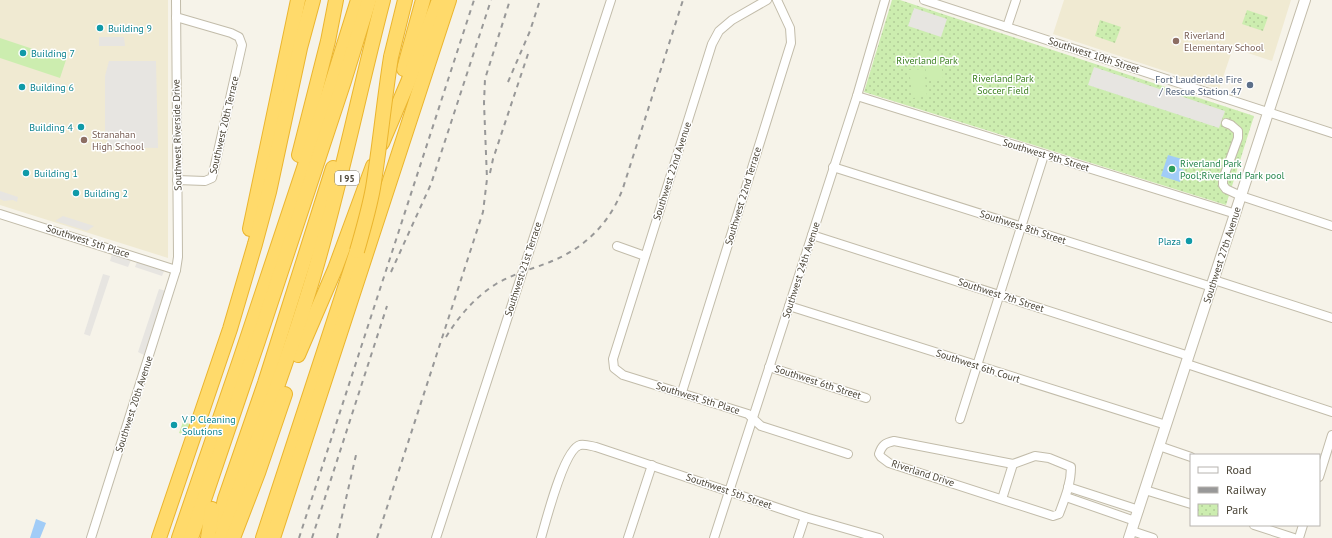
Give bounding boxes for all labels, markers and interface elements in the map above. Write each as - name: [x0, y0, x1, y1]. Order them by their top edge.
- place label: Building 9: [108, 22, 152, 35]
- marker: Building 9: [95, 23, 105, 33]
- place label: Riverland Elementary School: [1184, 29, 1264, 54]
- street label: Southwest 10th Street: [1047, 34, 1142, 76]
- marker: Riverland Elementary School: [1171, 36, 1181, 46]
- place label: Building 7: [31, 47, 75, 60]
- marker: Building 7: [18, 48, 28, 58]
- park label: Riverland Park: [896, 54, 958, 67]
- park label: Riverland Park Soccer Field: [972, 72, 1034, 97]
- place label: Fort Lauderdale Fire / Rescue Station 47: [1155, 73, 1242, 98]
- street label: Southwest 20th Terrace: [206, 75, 242, 175]
- street label: Southwest Riverside Drive: [170, 79, 184, 191]
- marker: Fort Lauderdale Fire / Rescue Station 47: [1245, 80, 1255, 90]
- place label: Building 6: [30, 81, 74, 94]
- marker: Building 6: [17, 82, 27, 92]
- street label: Southwest 22nd Avenue: [650, 120, 694, 222]
- place label: Building 4: [29, 121, 74, 134]
- marker: Building 4: [76, 122, 86, 132]
- place label: Stranahan High School: [92, 128, 144, 153]
- marker: Stranahan High School: [79, 135, 89, 145]
- street label: Southwest 9th Street: [1001, 136, 1092, 175]
- street label: Southwest 22nd Terrace: [722, 145, 764, 247]
- place label: Riverland Park Pool;Riverland Park pool: [1180, 157, 1285, 182]
- marker: Riverland Park Pool;Riverland Park pool: [1167, 164, 1177, 174]
- place label: Building 1: [34, 167, 78, 180]
- marker: Building 1: [21, 168, 31, 178]
- road number: I 95: [335, 171, 359, 185]
- place label: Building 2: [84, 187, 128, 200]
- marker: Building 2: [71, 188, 81, 198]
- street label: Southwest 27th Avenue: [1200, 205, 1244, 305]
- street label: Southwest 8th Street: [978, 207, 1068, 247]
- street label: Southwest 21st Terrace: [502, 220, 544, 318]
- street label: Southwest 24th Avenue: [779, 220, 823, 320]
- street label: Southwest 5th Place: [44, 221, 132, 261]
- place label: Plaza: [1158, 235, 1181, 248]
- marker: Plaza: [1184, 236, 1194, 246]
- street label: Southwest 7th Street: [956, 275, 1046, 315]
- street label: Southwest 6th Court: [934, 346, 1022, 386]
- street label: Southwest 20th Avenue: [112, 354, 156, 454]
- street label: Southwest 6th Street: [773, 362, 863, 402]
- street label: Southwest 5th Place: [654, 379, 742, 417]
- place label: V P Cleaning Solutions: [181, 413, 236, 438]
- marker: V P Cleaning Solutions: [169, 420, 179, 430]
- legend: [1190, 454, 1320, 526]
- street label: Riverland Drive: [890, 457, 956, 489]
- text: Road: [1226, 462, 1251, 477]
- street label: Southwest 5th Street: [684, 470, 774, 512]
- text: Railway: [1226, 482, 1266, 497]
- text: Park: [1226, 502, 1248, 517]

